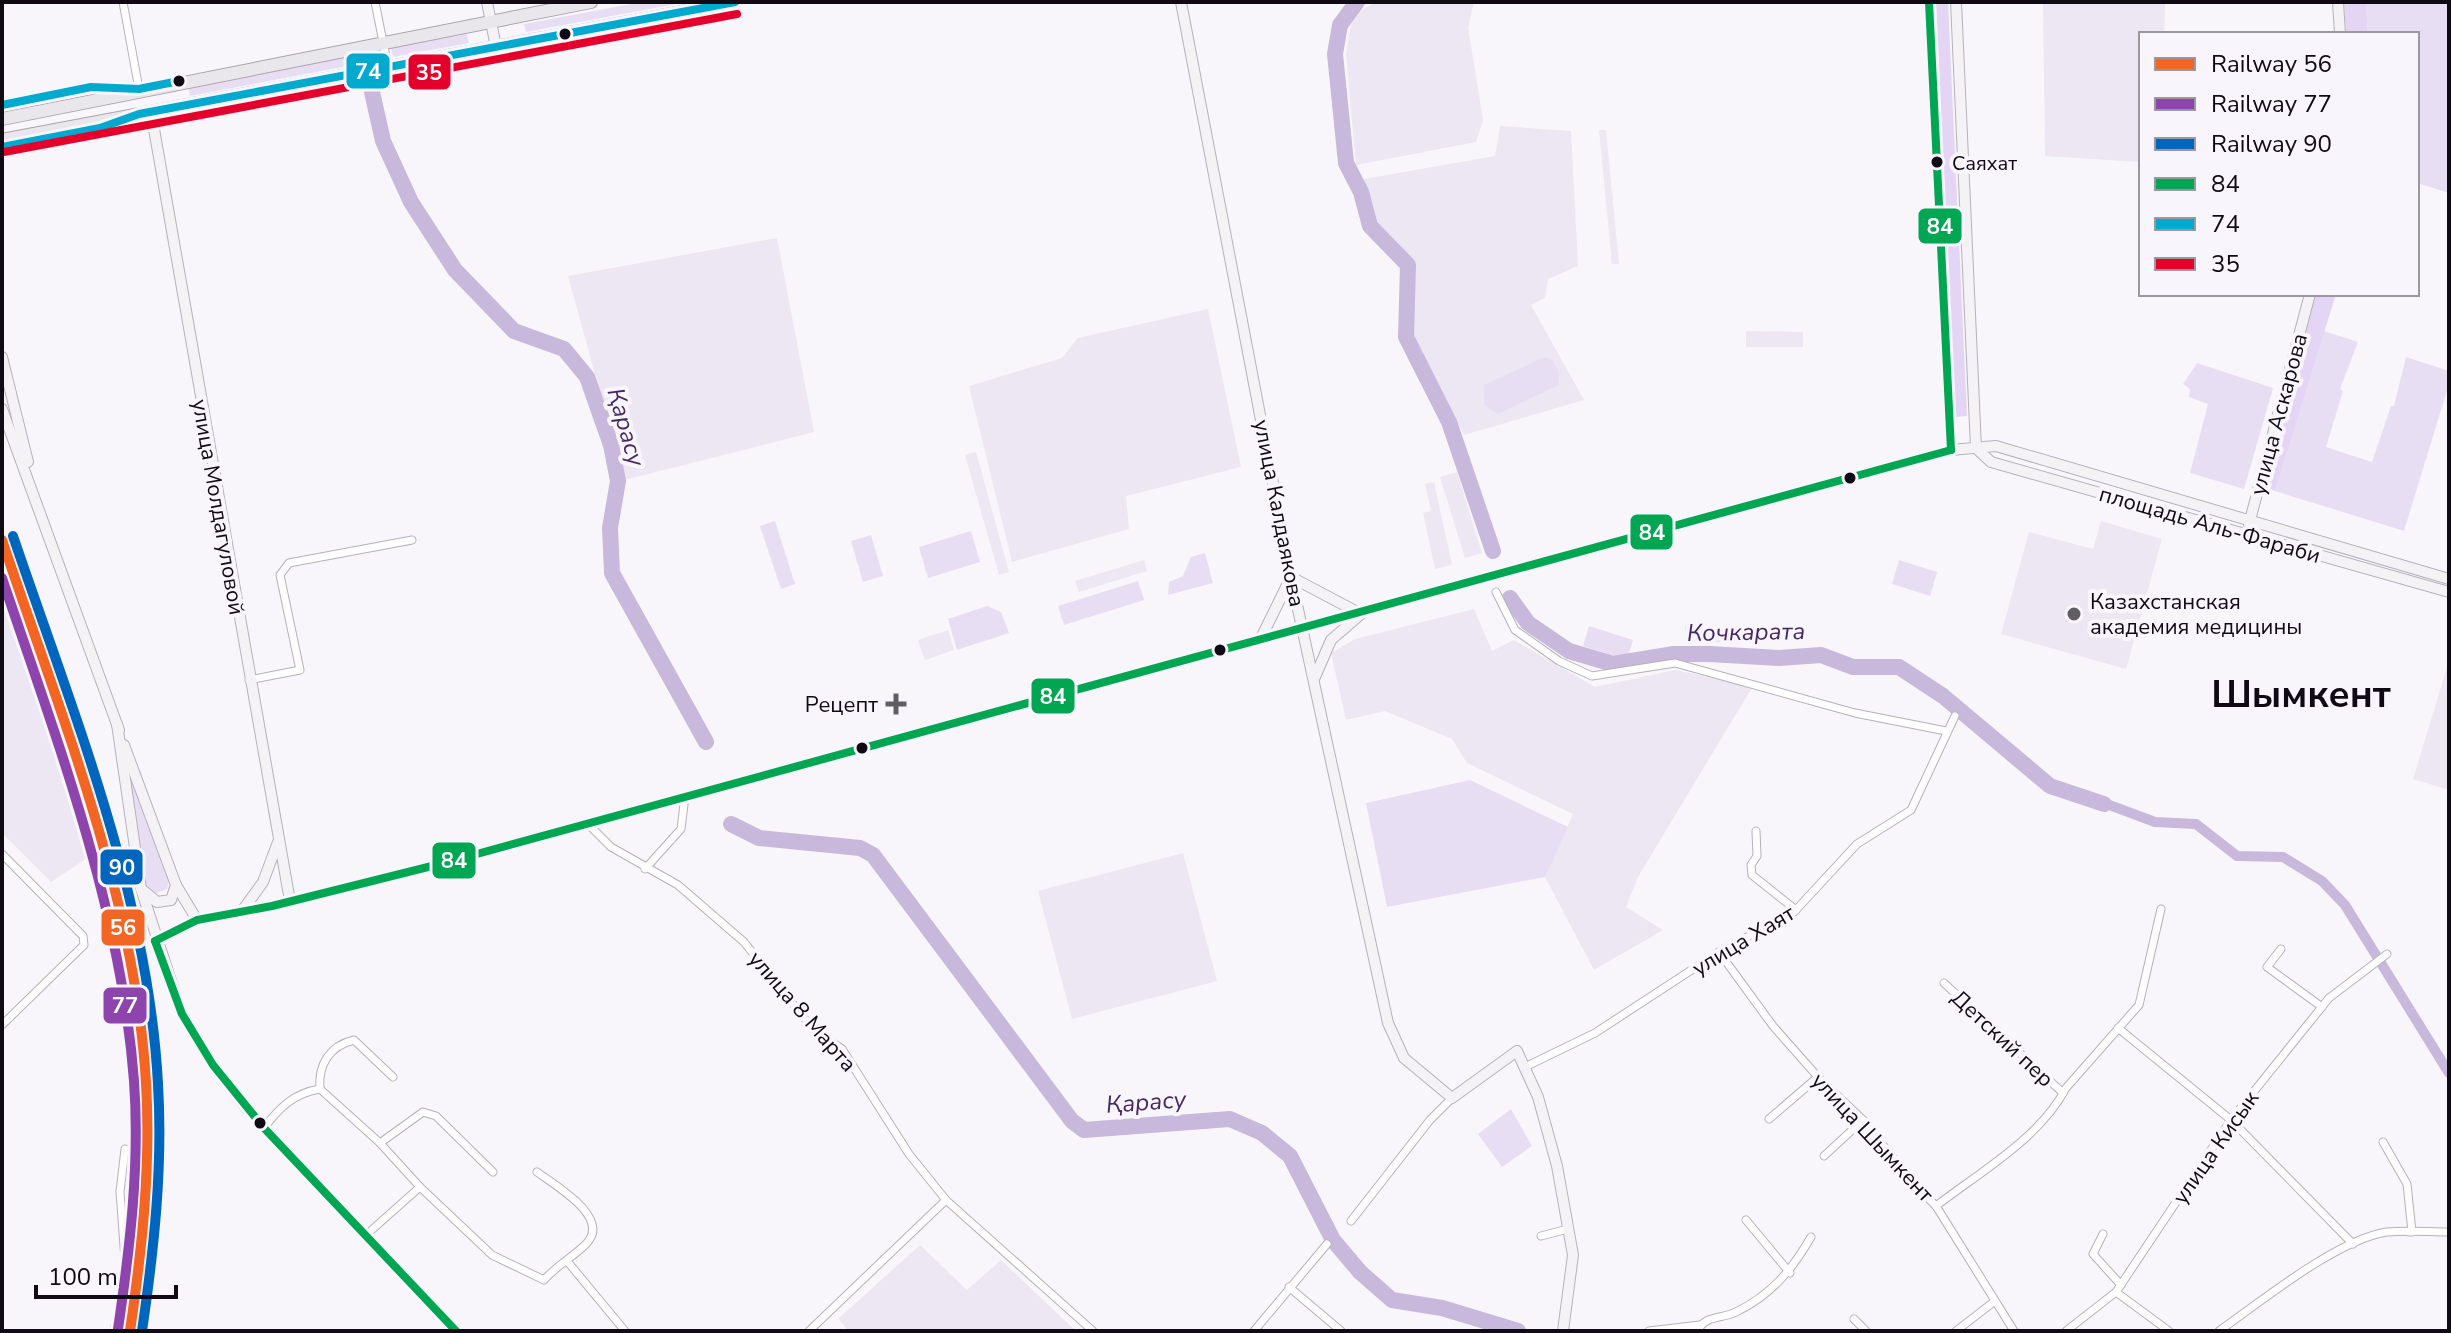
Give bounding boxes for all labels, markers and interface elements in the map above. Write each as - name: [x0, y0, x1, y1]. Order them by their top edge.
- unlabelled marker: [557, 26, 573, 42]
- legend: [2139, 32, 2419, 296]
- text: Railway 56: [2211, 48, 2332, 80]
- line badge: 74: [345, 52, 391, 90]
- line badge: 35: [407, 53, 452, 91]
- text: 74: [355, 57, 381, 87]
- text: 35: [416, 58, 442, 88]
- unlabelled marker: [171, 73, 187, 89]
- text: Railway 77: [2211, 88, 2332, 120]
- text: Railway 90: [2211, 128, 2332, 160]
- place label: Саяхат: [1952, 150, 2017, 177]
- marker: Саяхат: [1929, 154, 1945, 170]
- text: 84: [2211, 168, 2240, 200]
- line badge: 84: [1917, 207, 1963, 245]
- text: 74: [2211, 208, 2240, 240]
- text: 84: [1927, 212, 1953, 242]
- text: 35: [2211, 248, 2240, 280]
- street label: улица Аскарова: [2243, 330, 2315, 498]
- water label: Қарасу: [600, 384, 653, 471]
- street label: улица Молдагуловой: [184, 397, 252, 617]
- street label: улица Калдаякова: [1246, 417, 1312, 609]
- unlabelled marker: [1842, 470, 1858, 486]
- street label: площадь Аль-Фараби: [2096, 479, 2324, 571]
- line badge: 84: [1629, 513, 1674, 551]
- text: 84: [1639, 518, 1665, 548]
- place label: Казахстанская академия медицины: [2090, 587, 2302, 642]
- marker: Казахстанская академия медицины: [2065, 605, 2083, 623]
- water label: Кочкарата: [1687, 615, 1805, 649]
- unlabelled marker: [1212, 642, 1228, 658]
- district label: Шымкент: [2211, 669, 2391, 720]
- line badge: 84: [1030, 677, 1076, 715]
- text: 84: [1040, 682, 1066, 712]
- place label: Рецепт: [805, 690, 878, 720]
- marker: Рецепт: [885, 693, 907, 715]
- unlabelled marker: [854, 740, 870, 756]
- line badge: 84: [431, 841, 477, 880]
- text: 84: [441, 846, 467, 876]
- line badge: 90: [99, 848, 144, 886]
- text: 90: [109, 853, 135, 883]
- street label: улица Хаят: [1687, 898, 1801, 983]
- line badge: 56: [100, 908, 146, 947]
- text: 56: [110, 913, 136, 943]
- street label: улица 8 Марта: [741, 945, 863, 1079]
- street label: Детский пер: [1945, 983, 2060, 1094]
- line badge: 77: [102, 986, 148, 1025]
- text: 77: [112, 991, 138, 1021]
- street label: улица Шымкент: [1804, 1066, 1940, 1209]
- water label: Қарасу: [1105, 1083, 1188, 1121]
- street label: улица Кисык: [2166, 1085, 2266, 1210]
- unlabelled marker: [252, 1115, 268, 1131]
- scale bar: [36, 1249, 176, 1299]
- text: 100 m: [48, 1261, 118, 1293]

